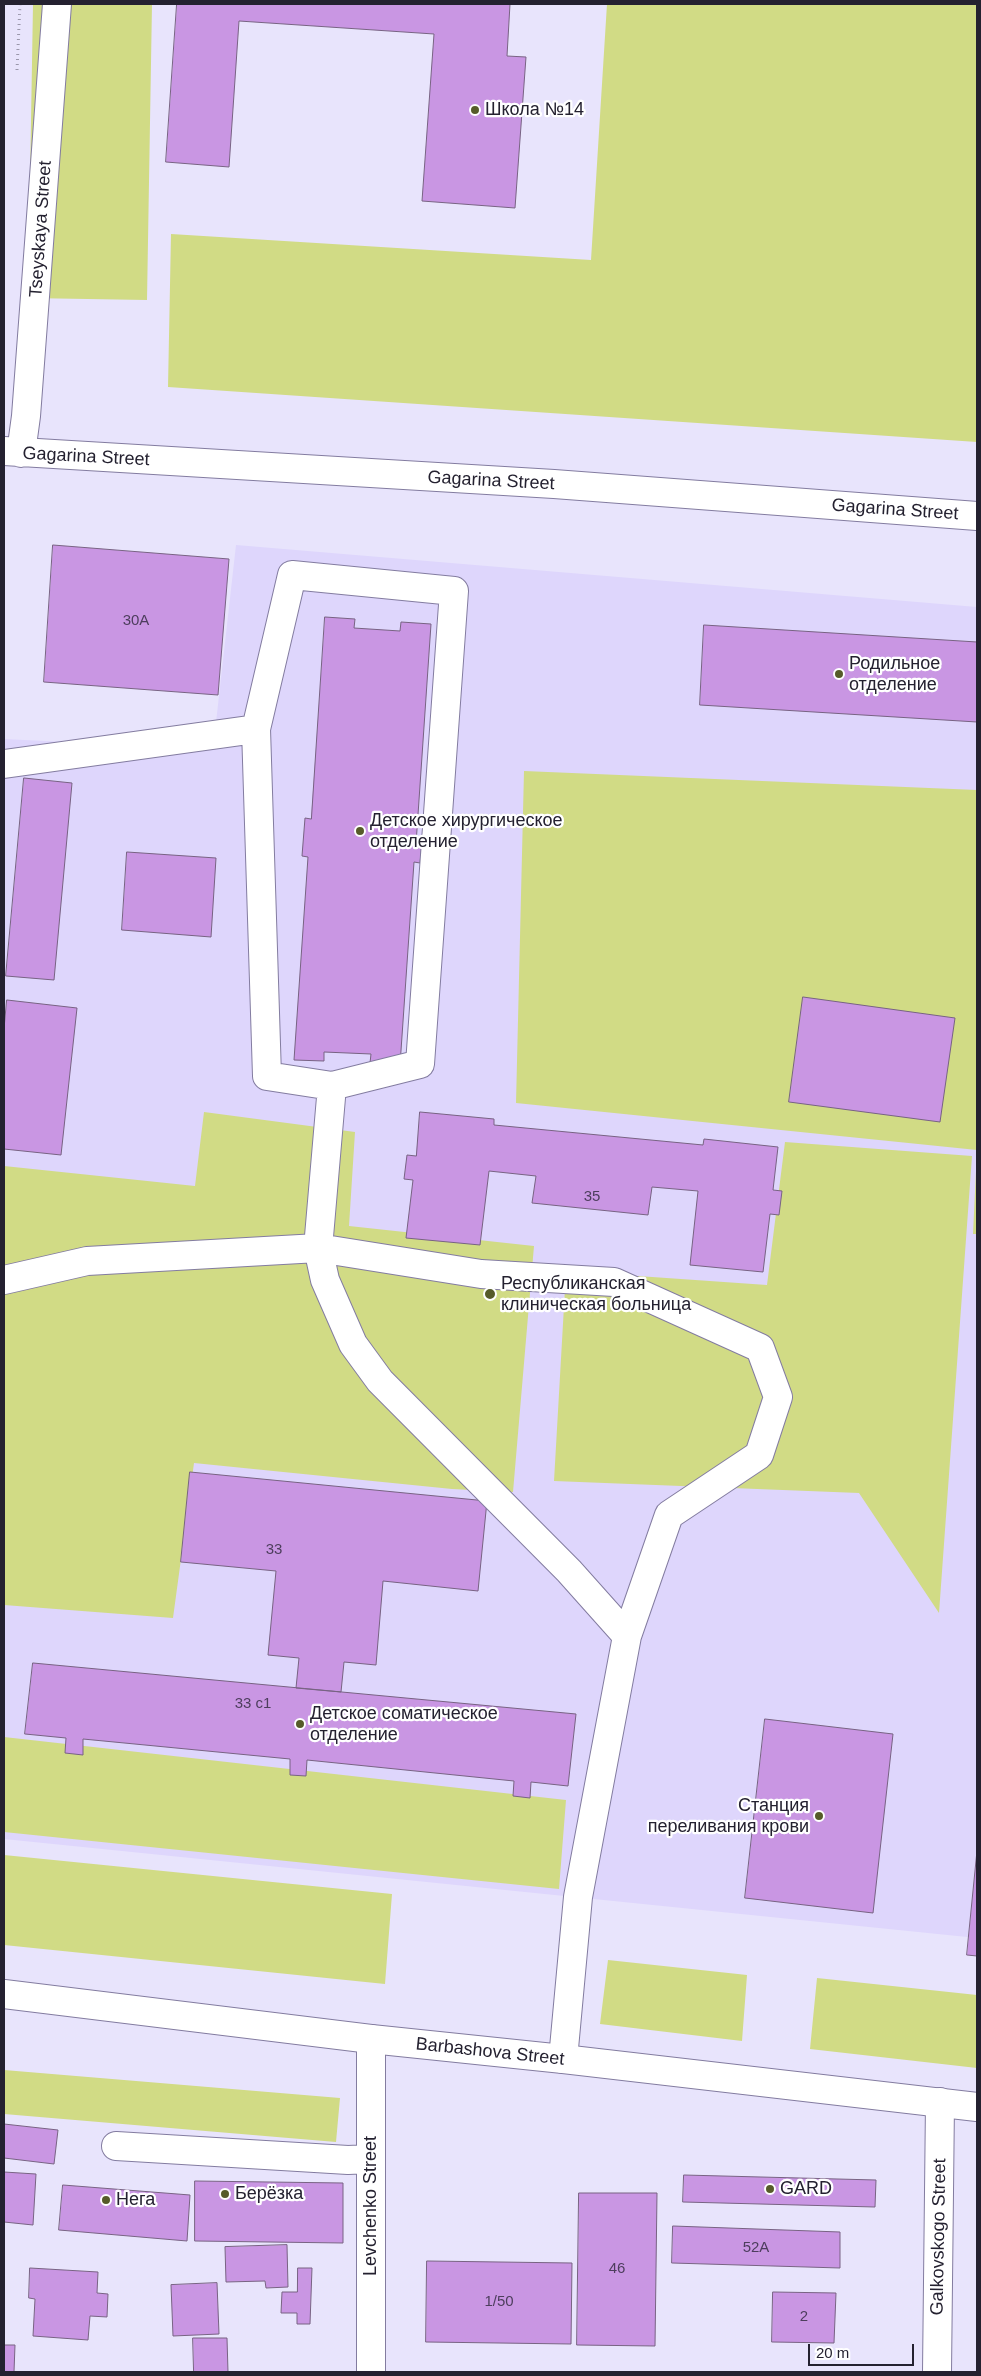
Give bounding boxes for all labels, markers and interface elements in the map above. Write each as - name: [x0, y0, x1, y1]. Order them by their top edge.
- place label: Школа №14: [485, 99, 584, 121]
- marker: Школа №14: [469, 104, 481, 116]
- street label: Tseyskaya Street: [25, 160, 57, 298]
- street label: Gagarina Street: [22, 443, 150, 471]
- street label: Gagarina Street: [427, 467, 555, 495]
- street label: Gagarina Street: [831, 495, 959, 525]
- house number: 30А: [123, 612, 149, 630]
- place label: Родильное отделение: [849, 653, 940, 696]
- marker: Родильное отделение: [833, 668, 845, 680]
- place label: Детское хирургическое отделение: [370, 810, 563, 852]
- marker: Детское хирургическое отделение: [354, 825, 366, 837]
- house number: 35: [584, 1188, 600, 1206]
- place label: Республиканская клиническая больница: [501, 1273, 691, 1316]
- marker: Республиканская клиническая больница: [483, 1287, 497, 1301]
- house number: 33: [266, 1541, 282, 1559]
- house number: 33 с1: [235, 1695, 271, 1713]
- place label: Детское соматическое отделение: [310, 1703, 498, 1746]
- marker: Детское соматическое отделение: [294, 1718, 306, 1730]
- place label: Станция переливания крови: [648, 1795, 809, 1838]
- marker: Станция переливания крови: [813, 1810, 825, 1822]
- street label: Barbashova Street: [415, 2033, 565, 2071]
- street label: Levchenko Street: [360, 2136, 382, 2276]
- street label: Galkovskogo Street: [927, 2158, 951, 2316]
- place label: GARD: [780, 2178, 832, 2200]
- place label: Берёзка: [235, 2183, 303, 2205]
- marker: GARD: [764, 2183, 776, 2195]
- marker: Берёзка: [219, 2188, 231, 2200]
- place label: Нега: [116, 2189, 155, 2211]
- marker: Нега: [100, 2194, 112, 2206]
- house number: 52А: [743, 2239, 769, 2257]
- house number: 46: [609, 2260, 625, 2278]
- house number: 1/50: [484, 2293, 514, 2311]
- house number: 2: [800, 2308, 808, 2326]
- scale bar: [811, 2334, 917, 2366]
- text: 20 m: [816, 2344, 849, 2361]

